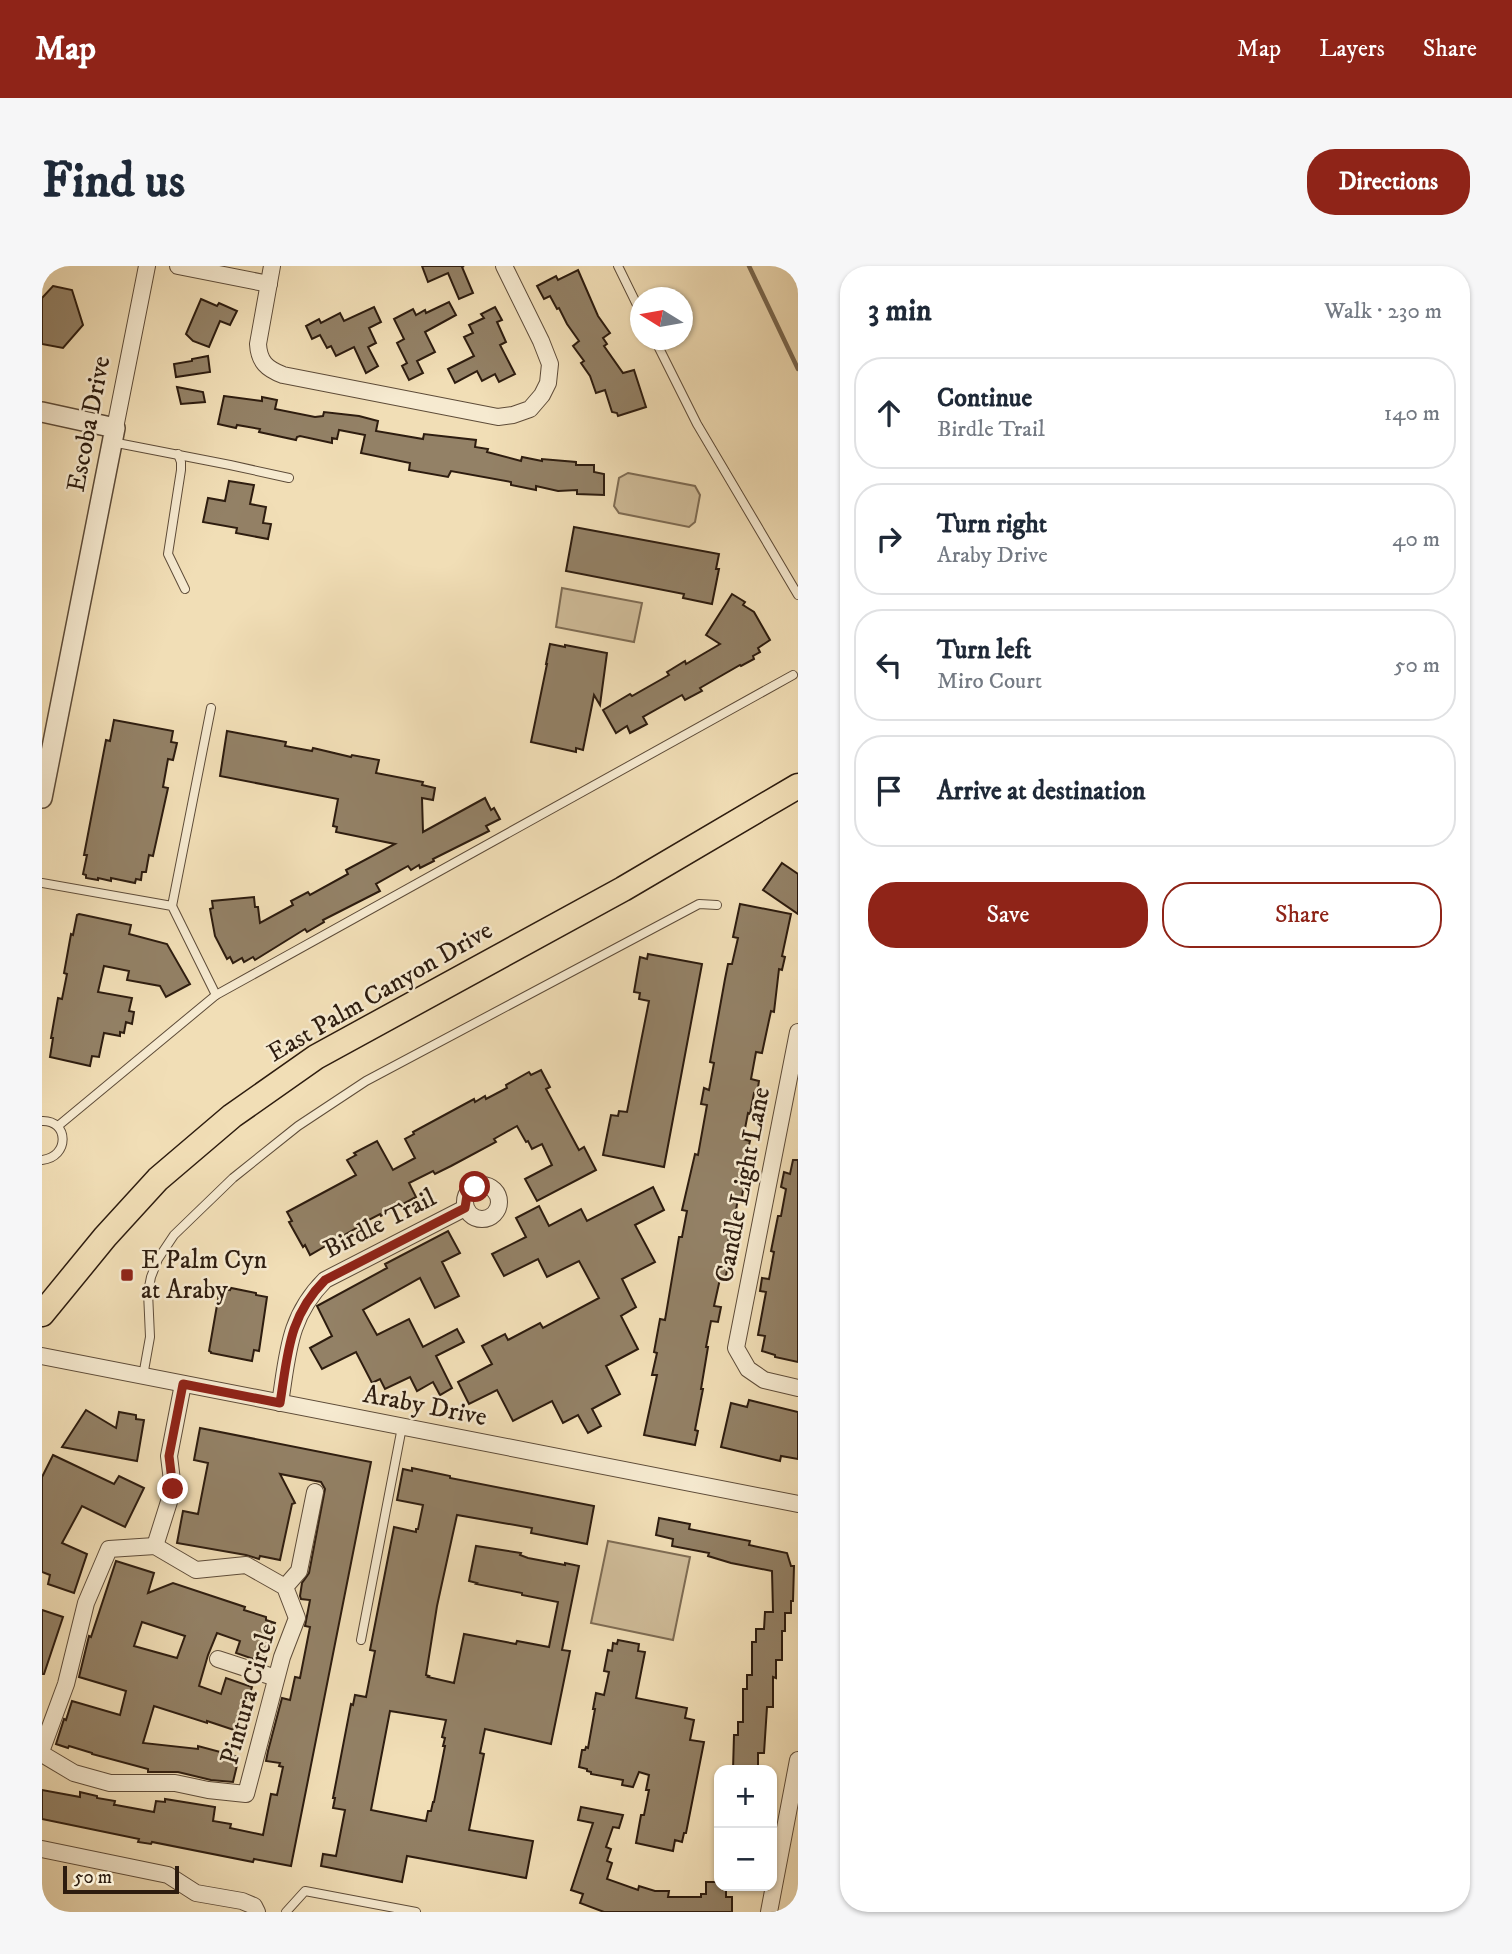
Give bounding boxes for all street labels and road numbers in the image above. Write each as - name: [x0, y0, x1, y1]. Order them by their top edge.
- street label: Escoba Drive: [60, 353, 118, 495]
- street label: East Palm Canyon Drive: [261, 914, 499, 1070]
- street label: Candle Light Lane: [708, 1084, 778, 1286]
- street label: Birdle Trail: [318, 1182, 442, 1266]
- street label: Araby Drive: [360, 1378, 490, 1434]
- street label: Pintura Circle: [213, 1619, 285, 1769]

